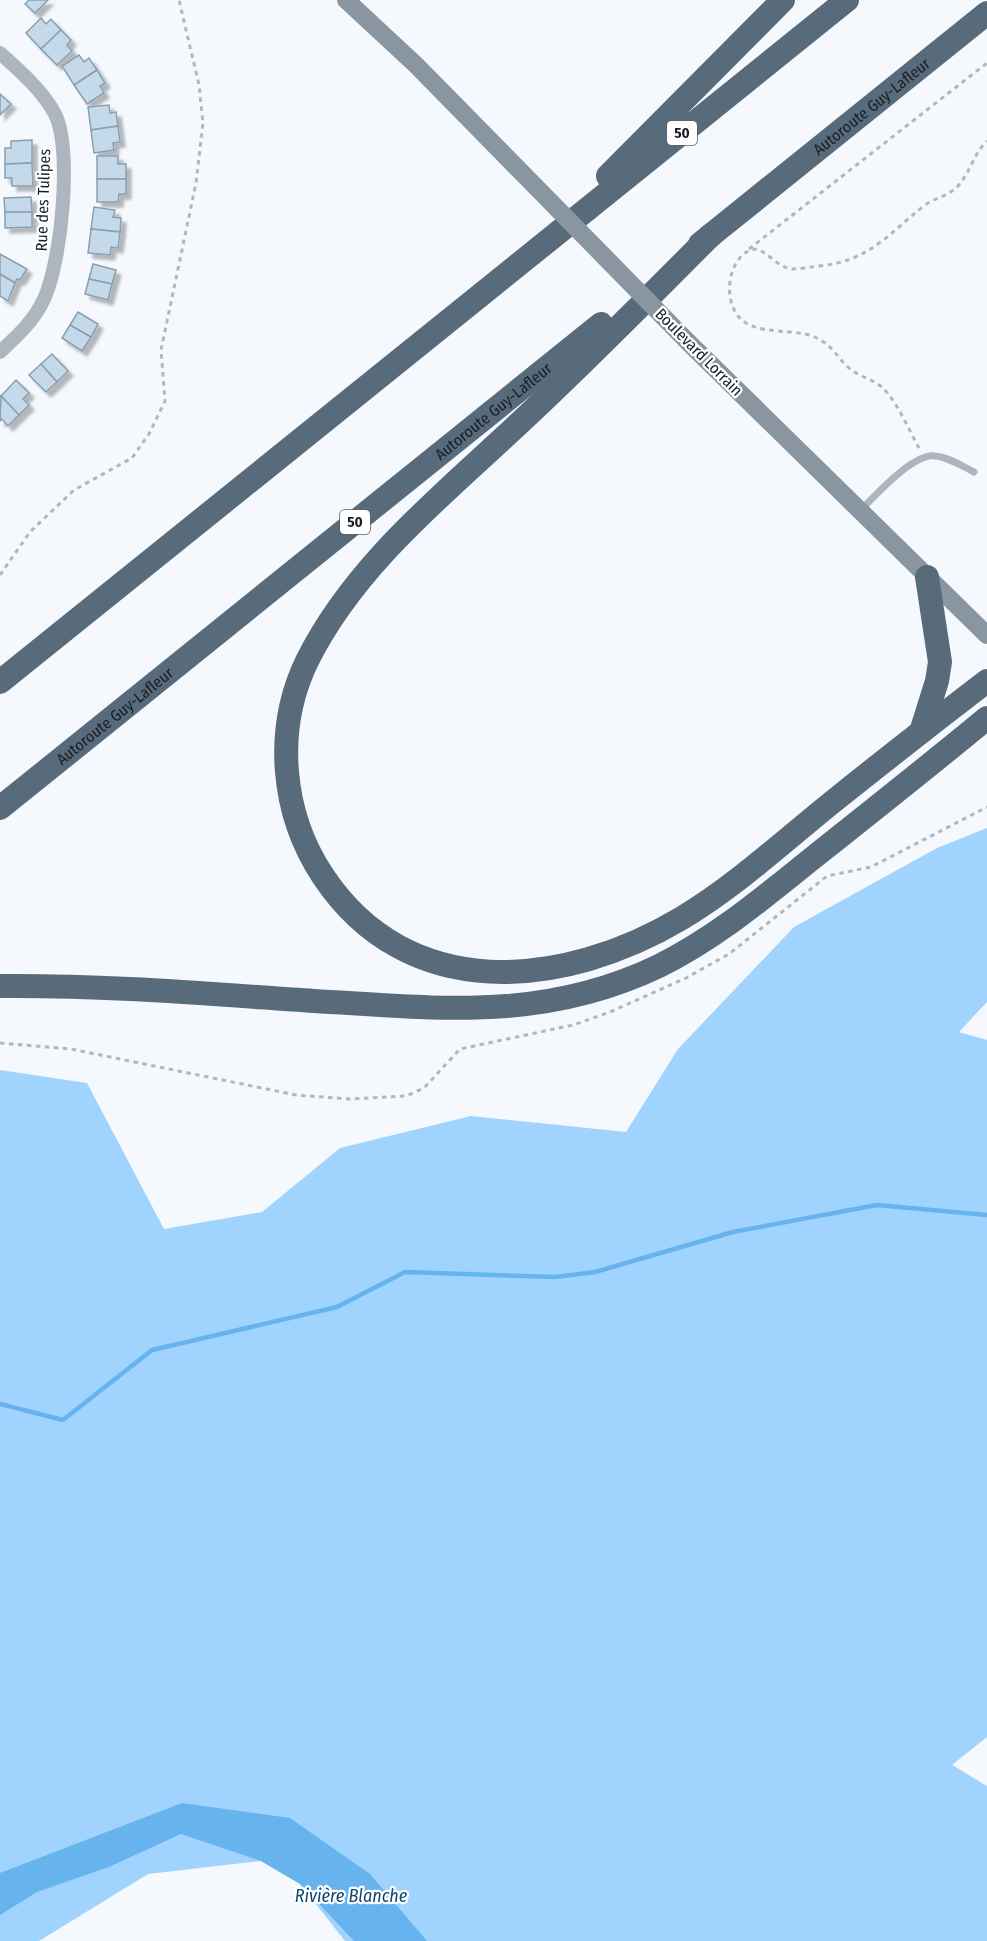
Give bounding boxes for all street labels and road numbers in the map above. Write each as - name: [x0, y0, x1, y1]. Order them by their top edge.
- street label: Autoroute Guy-Lafleur: [809, 53, 934, 159]
- road number: 50: [667, 121, 697, 145]
- street label: Rue des Tulipes: [32, 148, 54, 252]
- street label: Boulevard Lorrain: [651, 304, 747, 400]
- street label: Autoroute Guy-Lafleur: [431, 358, 556, 464]
- road number: 50: [340, 510, 370, 534]
- street label: Autoroute Guy-Lafleur: [52, 663, 177, 769]

